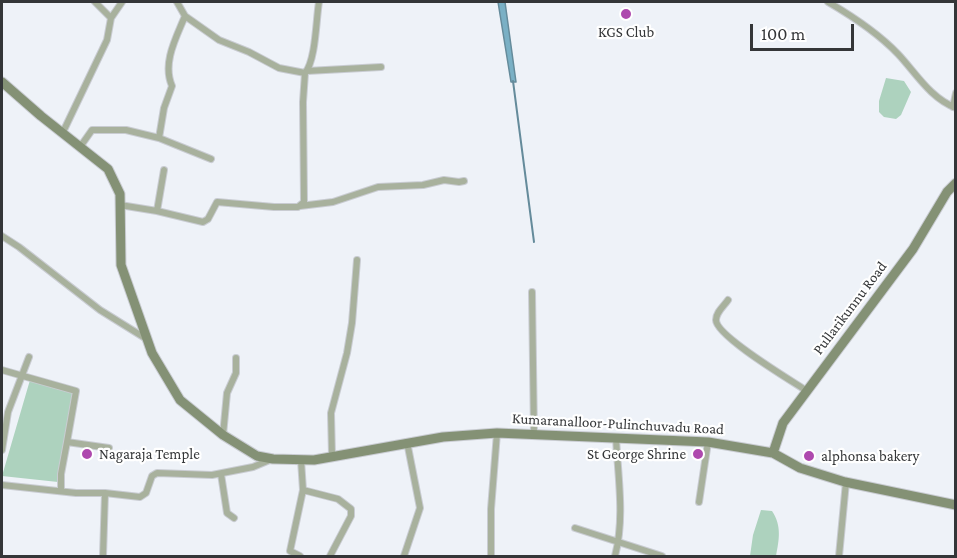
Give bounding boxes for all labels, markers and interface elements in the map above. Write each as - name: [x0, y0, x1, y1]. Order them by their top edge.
- marker: KGS Club: [619, 7, 633, 21]
- scale bar: [753, 12, 856, 50]
- place label: KGS Club: [598, 23, 654, 41]
- text: 100 m: [761, 24, 805, 44]
- street label: Pullarikunnu Road: [809, 258, 891, 358]
- street label: Kumaranalloor-Pulinchuvadu Road: [512, 409, 724, 439]
- place label: Nagaraja Temple: [99, 445, 200, 463]
- place label: St George Shrine: [587, 445, 686, 463]
- marker: Nagaraja Temple: [80, 447, 94, 461]
- marker: St George Shrine: [691, 447, 705, 461]
- place label: alphonsa bakery: [821, 447, 920, 465]
- marker: alphonsa bakery: [802, 449, 816, 463]

